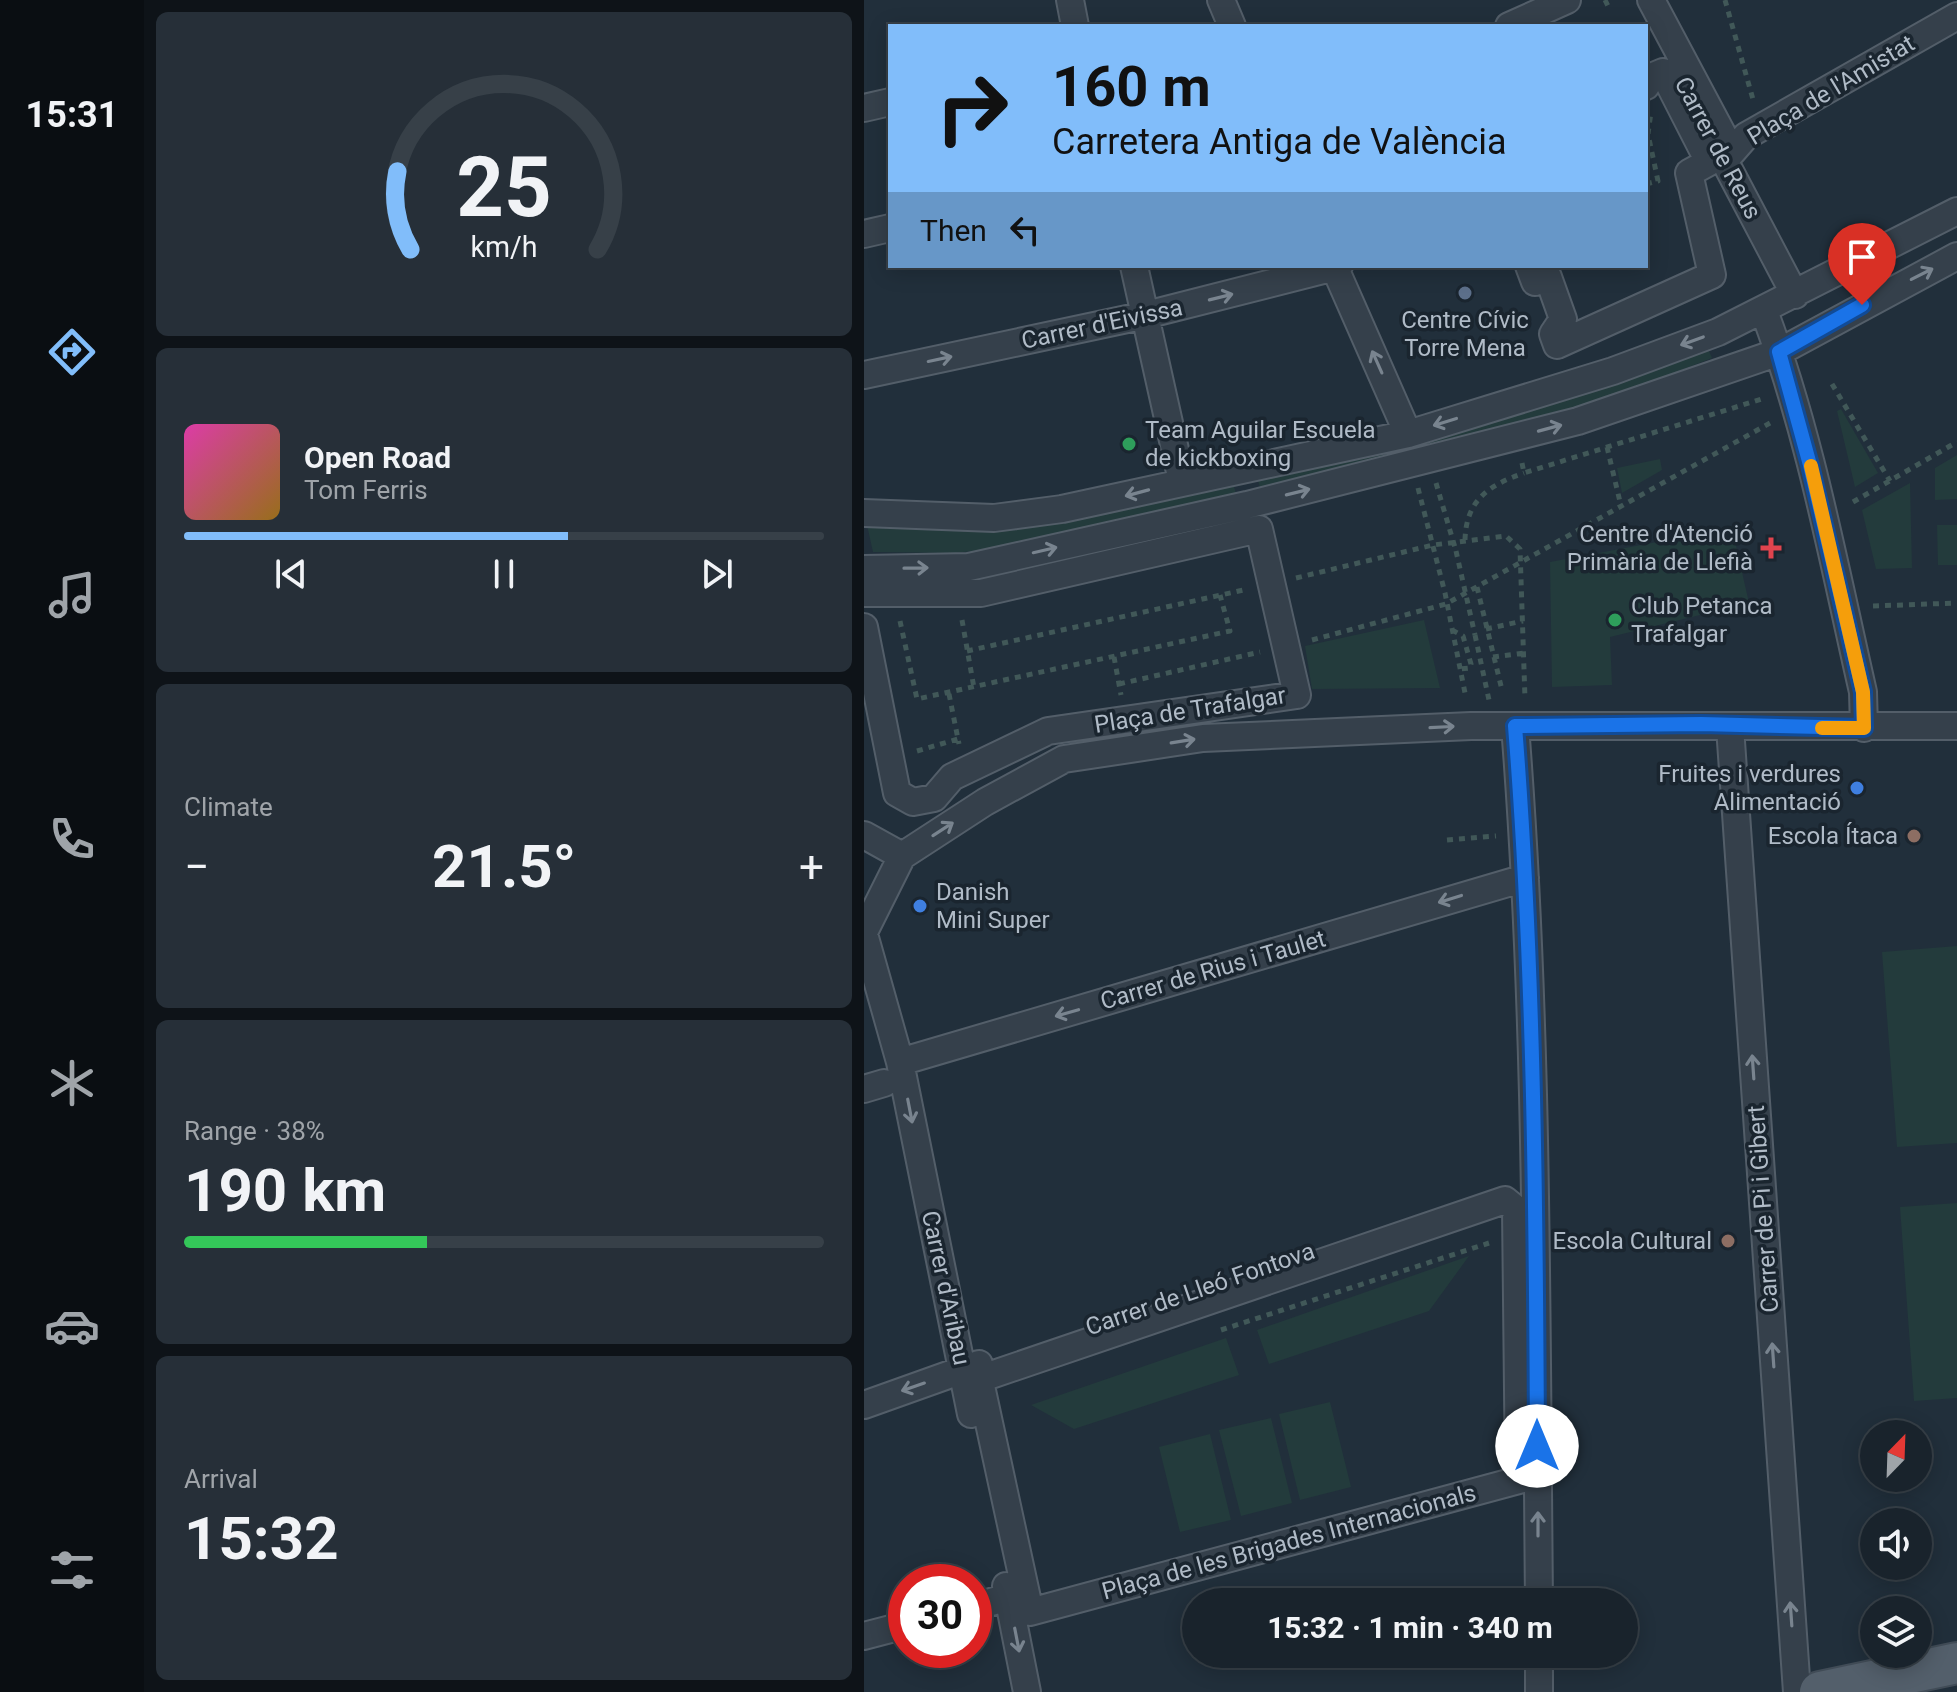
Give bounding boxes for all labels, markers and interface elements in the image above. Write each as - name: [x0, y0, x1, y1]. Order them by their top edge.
- street label: Plaça de l'Amistat: [1742, 29, 1920, 151]
- text: 160 m: [1052, 54, 1211, 120]
- icon: right: [920, 56, 1024, 160]
- street label: Carrer de Reus: [1669, 72, 1767, 224]
- text: 15:31: [26, 94, 118, 136]
- text: Carretera Antiga de València: [1052, 121, 1507, 163]
- text: 25: [456, 139, 552, 236]
- icon: left: [1003, 208, 1047, 252]
- text: Then: [920, 213, 987, 248]
- pin: [1828, 223, 1896, 305]
- text: km/h: [470, 230, 538, 264]
- icon: arrive: [1840, 235, 1884, 279]
- one-way arrow: [1909, 266, 1933, 281]
- marker: Centre Cívic Torre Mena: [1456, 284, 1474, 302]
- one-way arrow: [1208, 288, 1234, 303]
- street label: Carrer d'Eivissa: [1019, 293, 1185, 355]
- place label: Centre Cívic Torre Mena: [1401, 306, 1529, 362]
- icon: directions: [44, 324, 100, 380]
- one-way arrow: [1680, 335, 1705, 349]
- one-way arrow: [1368, 350, 1383, 375]
- one-way arrow: [927, 351, 953, 366]
- one-way arrow: [1433, 415, 1459, 430]
- place label: Team Aguilar Escuela de kickboxing: [1145, 416, 1376, 472]
- one-way arrow: [1537, 419, 1563, 434]
- marker: Team Aguilar Escuela de kickboxing: [1120, 435, 1138, 453]
- text: Open Road: [304, 440, 451, 475]
- text: Tom Ferris: [304, 475, 428, 505]
- one-way arrow: [1285, 483, 1311, 498]
- one-way arrow: [1125, 486, 1151, 501]
- place label: Centre d'Atenció Primària de Llefià: [1567, 520, 1753, 576]
- marker: Centre d'Atenció Primària de Llefià: [1760, 537, 1782, 559]
- one-way arrow: [1032, 542, 1057, 557]
- icon: previous: [269, 552, 313, 596]
- icon: pause: [482, 552, 526, 596]
- icon: next: [695, 552, 739, 596]
- one-way arrow: [902, 560, 929, 576]
- icon: music: [44, 567, 100, 623]
- place label: Club Petanca Trafalgar: [1631, 592, 1773, 648]
- marker: Club Petanca Trafalgar: [1606, 611, 1624, 629]
- street label: Plaça de Trafalgar: [1092, 681, 1288, 739]
- one-way arrow: [1428, 720, 1455, 735]
- one-way arrow: [1170, 733, 1195, 748]
- place label: Fruites i verdures Alimentació: [1658, 760, 1841, 816]
- marker: Fruites i verdures Alimentació: [1848, 779, 1866, 797]
- text: Climate: [184, 792, 273, 822]
- icon: phone: [44, 811, 100, 867]
- one-way arrow: [931, 821, 954, 837]
- place label: Escola Ítaca: [1768, 822, 1898, 850]
- marker: Escola Ítaca: [1905, 827, 1923, 845]
- text: 21.5°: [432, 831, 576, 902]
- text: −: [184, 841, 209, 893]
- text: +: [799, 841, 824, 893]
- place label: Danish Mini Super: [936, 878, 1050, 934]
- one-way arrow: [1438, 893, 1463, 908]
- marker: Danish Mini Super: [911, 897, 929, 915]
- street label: Carrer de Rius i Taulet: [1097, 924, 1329, 1016]
- one-way arrow: [1054, 1006, 1080, 1021]
- icon: climate: [44, 1055, 100, 1111]
- one-way arrow: [1745, 1055, 1760, 1081]
- one-way arrow: [903, 1098, 918, 1123]
- street label: Carrer de Pi i Gibert: [1742, 1104, 1784, 1313]
- text: Range · 38%: [184, 1116, 325, 1146]
- text: 190 km: [184, 1155, 386, 1226]
- street label: Carrer d'Aribau: [916, 1208, 976, 1368]
- place label: Escola Cultural: [1553, 1227, 1712, 1255]
- marker: Escola Cultural: [1719, 1232, 1737, 1250]
- street label: Carrer de Lleó Fontova: [1082, 1237, 1318, 1341]
- icon: car: [44, 1298, 100, 1354]
- one-way arrow: [1765, 1342, 1780, 1369]
- one-way arrow: [901, 1381, 926, 1396]
- position arrow: [1495, 1404, 1579, 1488]
- north arrow: [1860, 1420, 1932, 1492]
- map controls: [1860, 1420, 1932, 1668]
- text: Arrival: [184, 1464, 258, 1494]
- street label: Plaça de les Brigades Internacionals: [1099, 1478, 1479, 1606]
- text: 15:32: [184, 1503, 339, 1574]
- button: sound: [1860, 1508, 1932, 1580]
- one-way arrow: [1530, 1511, 1546, 1538]
- icon: filters: [44, 1542, 100, 1598]
- speed limit sign: 30: [888, 1564, 992, 1668]
- button: layers: [1860, 1596, 1932, 1668]
- one-way arrow: [1783, 1601, 1798, 1628]
- text: 15:32 · 1 min · 340 m: [1267, 1610, 1553, 1645]
- one-way arrow: [1010, 1627, 1025, 1653]

